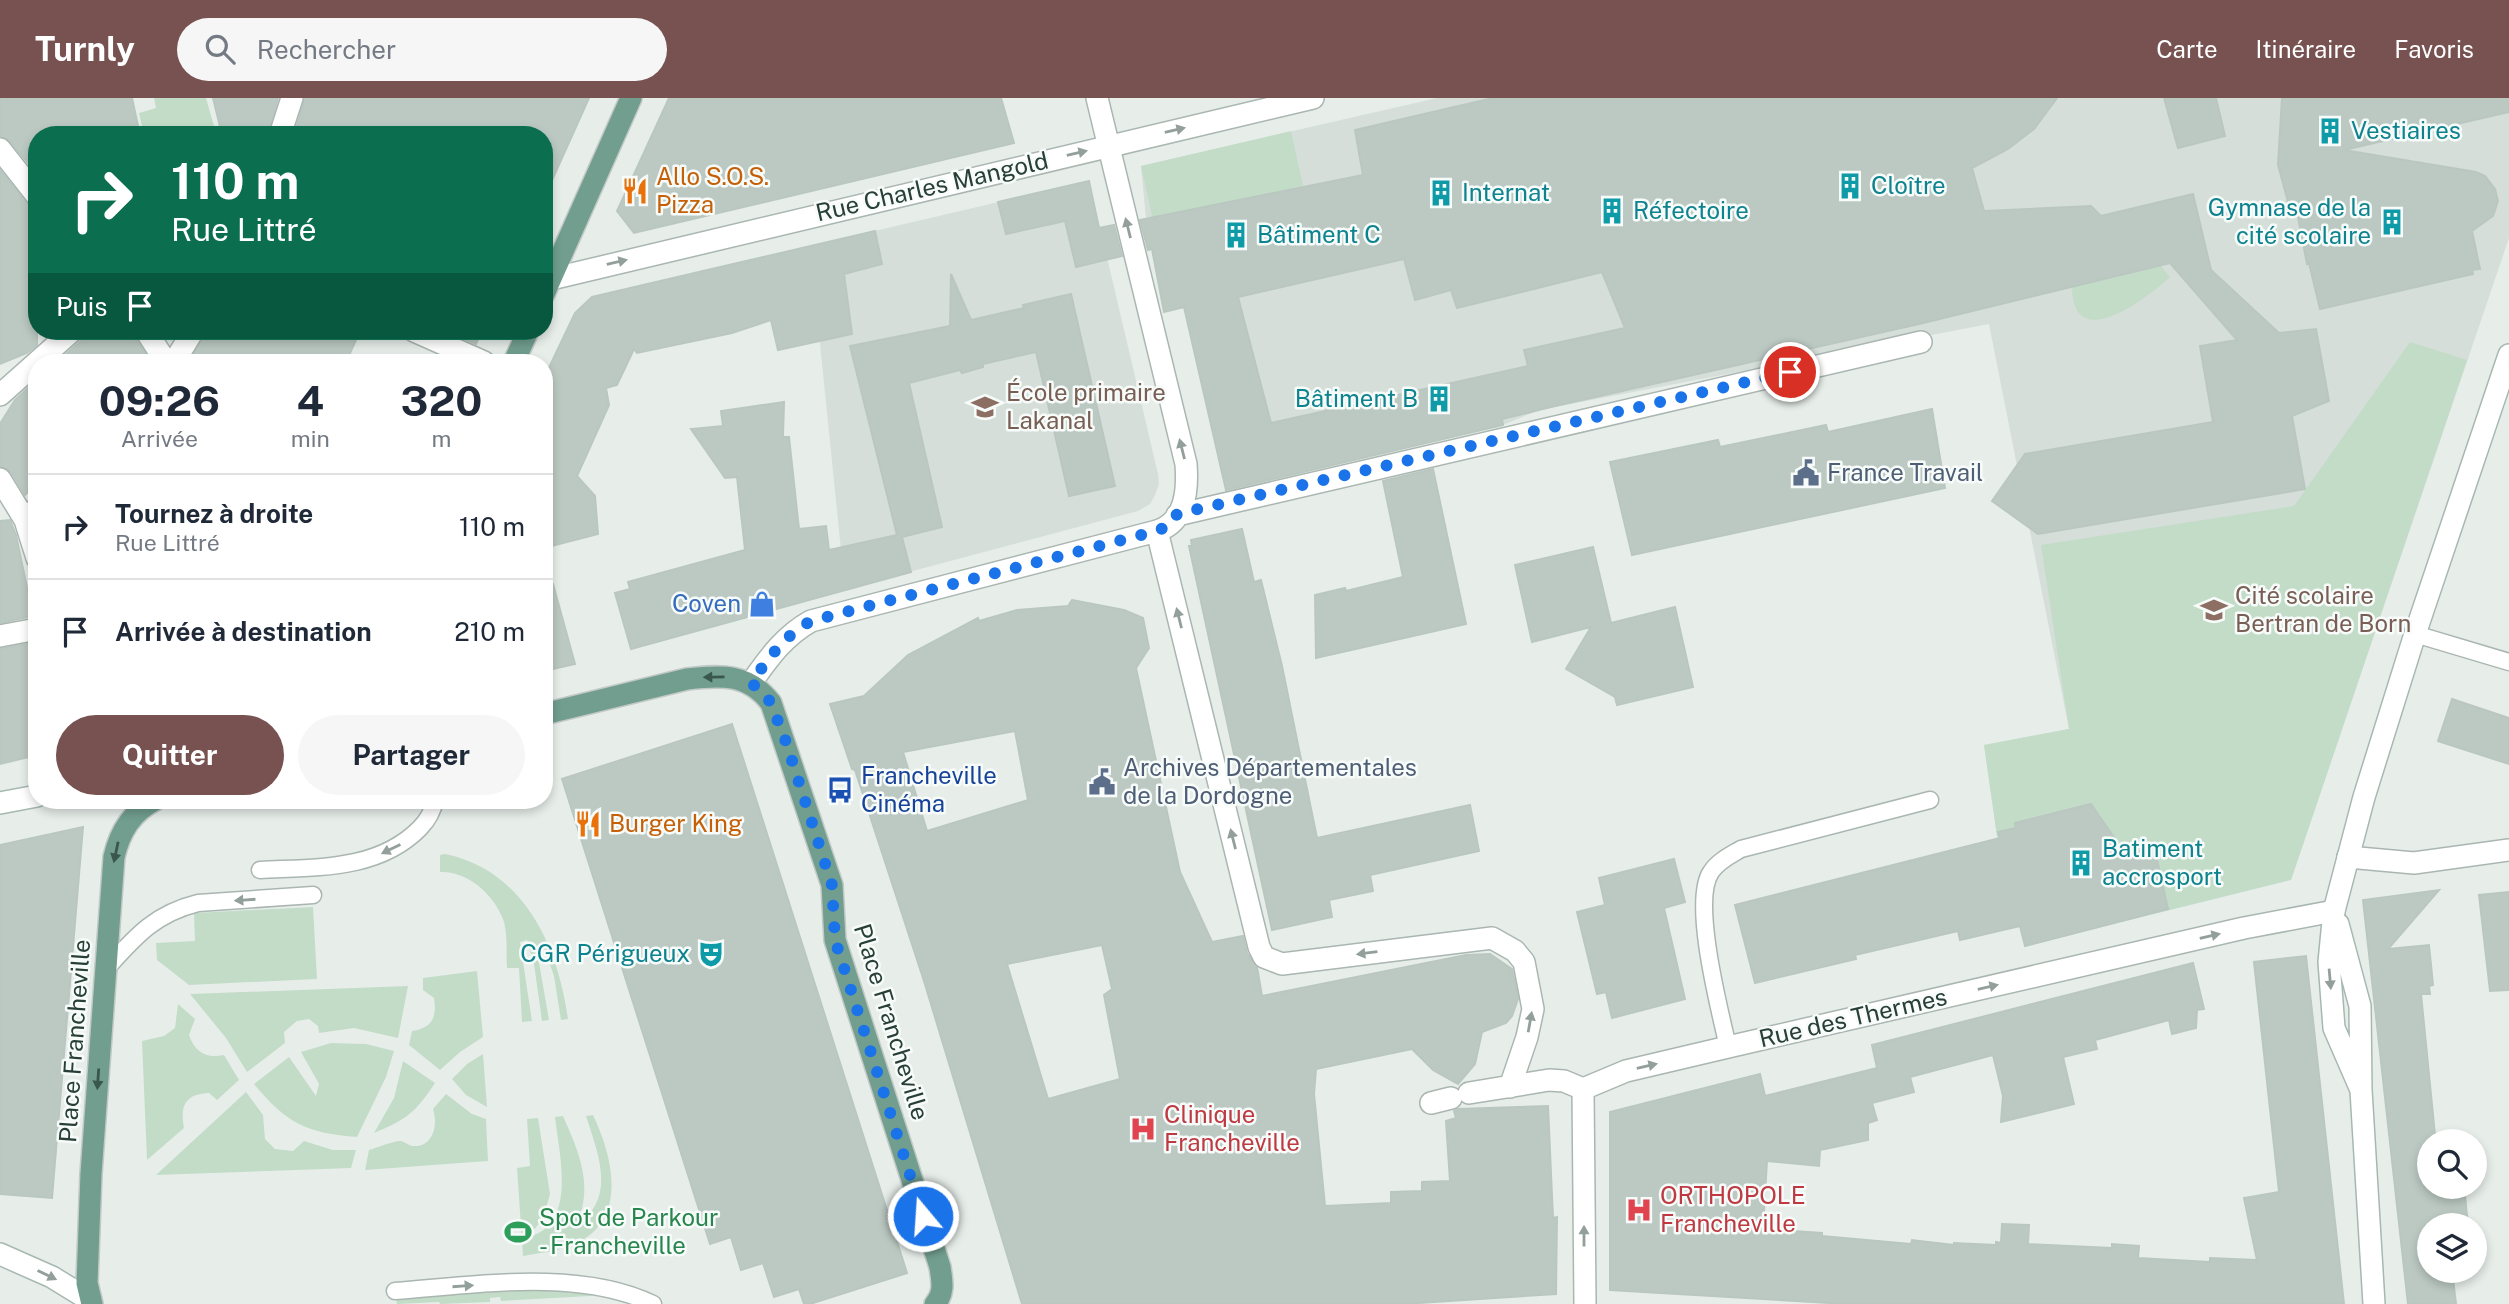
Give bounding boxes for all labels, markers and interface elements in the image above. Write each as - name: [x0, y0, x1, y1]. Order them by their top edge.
- search box: [177, 18, 667, 81]
- text: Turnly: [35, 30, 135, 68]
- icon: search: [201, 30, 239, 68]
- text: Rechercher: [257, 34, 396, 65]
- text: Carte: [2156, 35, 2218, 63]
- text: Itinéraire: [2256, 35, 2356, 63]
- text: Favoris: [2394, 35, 2474, 63]
- building icon: Vestiaires: [2315, 116, 2345, 146]
- place label: Vestiaires: [2351, 116, 2461, 144]
- one-way arrow: [1164, 124, 1186, 135]
- street label: Rue Charles Mangold: [813, 146, 1051, 226]
- one-way arrow: [1066, 147, 1088, 158]
- text: 110 m: [171, 152, 299, 210]
- icon: right: [56, 154, 147, 245]
- place label: Allo S.O.S. Pizza: [656, 162, 769, 218]
- building icon: Cloître: [1835, 171, 1865, 201]
- place label: Cloître: [1871, 171, 1946, 199]
- restaurant icon: Allo S.O.S. Pizza: [620, 176, 650, 206]
- building icon: Internat: [1426, 178, 1456, 208]
- place label: Internat: [1462, 178, 1550, 206]
- place label: Gymnase de la cité scolaire: [2208, 193, 2371, 249]
- building icon: Réfectoire: [1597, 196, 1627, 226]
- place label: Réfectoire: [1633, 196, 1749, 224]
- building icon: Gymnase de la cité scolaire: [2377, 207, 2407, 237]
- text: Rue Littré: [171, 211, 317, 248]
- one-way arrow: [1122, 217, 1133, 239]
- building icon: Bâtiment C: [1221, 220, 1251, 250]
- place label: Bâtiment C: [1257, 220, 1381, 248]
- one-way arrow: [606, 256, 628, 267]
- icon: arrive: [121, 287, 159, 325]
- text: Puis: [56, 291, 107, 322]
- pin: [1760, 342, 1820, 402]
- icon: arrive: [1771, 353, 1809, 391]
- text: 09:26: [99, 376, 220, 425]
- text: 4: [296, 376, 324, 425]
- text: 320: [401, 376, 482, 425]
- place label: École primaire Lakanal: [1006, 378, 1166, 434]
- place label: Bâtiment B: [1295, 384, 1418, 412]
- building icon: Bâtiment B: [1424, 384, 1454, 414]
- school or university icon: École primaire Lakanal: [970, 392, 1000, 422]
- text: Arrivée: [121, 425, 198, 452]
- text: min: [291, 425, 330, 452]
- text: m: [431, 425, 451, 452]
- one-way arrow: [1176, 438, 1187, 460]
- public building icon: France Travail: [1791, 458, 1821, 488]
- place label: France Travail: [1827, 458, 1983, 486]
- text: Tournez à droite: [115, 498, 313, 529]
- icon: right: [56, 508, 94, 546]
- text: 110 m: [459, 511, 525, 542]
- text: Rue Littré: [115, 529, 220, 556]
- place label: Cité scolaire Bertran de Born: [2235, 581, 2411, 637]
- place label: Coven: [672, 589, 741, 617]
- shop icon: Coven: [747, 589, 777, 619]
- school or university icon: Cité scolaire Bertran de Born: [2199, 595, 2229, 625]
- one-way arrow: [1173, 607, 1184, 629]
- icon: arrive: [56, 613, 94, 651]
- text: Arrivée à destination: [115, 616, 372, 647]
- text: 210 m: [454, 616, 525, 647]
- one-way arrow: [703, 671, 725, 683]
- button: Quitter: [56, 715, 284, 795]
- button: Partager: [298, 715, 525, 795]
- place label: Archives Départementales de la Dordogne: [1123, 753, 1417, 809]
- place label: Francheville Cinéma: [861, 761, 997, 817]
- public building icon: Archives Départementales de la Dordogne: [1087, 767, 1117, 797]
- bus stop icon: Francheville Cinéma: [825, 775, 855, 805]
- restaurant icon: Burger King: [573, 809, 603, 839]
- place label: Burger King: [609, 809, 743, 837]
- one-way arrow: [1227, 828, 1238, 850]
- place label: Batiment accrosport: [2102, 834, 2222, 890]
- one-way arrow: [111, 841, 122, 863]
- one-way arrow: [381, 843, 401, 854]
- building icon: Batiment accrosport: [2066, 848, 2096, 878]
- one-way arrow: [234, 894, 256, 905]
- street label: Place Francheville: [849, 920, 935, 1123]
- one-way arrow: [2199, 930, 2221, 941]
- street label: Place Francheville: [53, 938, 95, 1144]
- place label: CGR Périgueux: [520, 939, 690, 967]
- theatre icon: CGR Périgueux: [696, 939, 726, 969]
- one-way arrow: [1356, 948, 1378, 959]
- one-way arrow: [2325, 968, 2336, 990]
- one-way arrow: [1977, 981, 1999, 992]
- street label: Rue des Thermes: [1756, 982, 1950, 1052]
- one-way arrow: [1525, 1011, 1536, 1033]
- one-way arrow: [1636, 1060, 1658, 1071]
- one-way arrow: [92, 1068, 103, 1090]
- place label: Clinique Francheville: [1164, 1100, 1300, 1156]
- hospital icon: Clinique Francheville: [1128, 1114, 1158, 1144]
- map controls: [2417, 1129, 2487, 1283]
- button: search: [2417, 1129, 2487, 1199]
- position arrow: [886, 1179, 960, 1253]
- place label: ORTHOPOLE Francheville: [1660, 1181, 1806, 1237]
- hospital icon: ORTHOPOLE Francheville: [1624, 1195, 1654, 1225]
- place label: Spot de Parkour - Francheville: [539, 1203, 718, 1259]
- button: layers: [2417, 1213, 2487, 1283]
- sports icon: Spot de Parkour - Francheville: [503, 1217, 533, 1247]
- one-way arrow: [1578, 1225, 1590, 1247]
- one-way arrow: [37, 1269, 57, 1281]
- one-way arrow: [453, 1280, 475, 1291]

